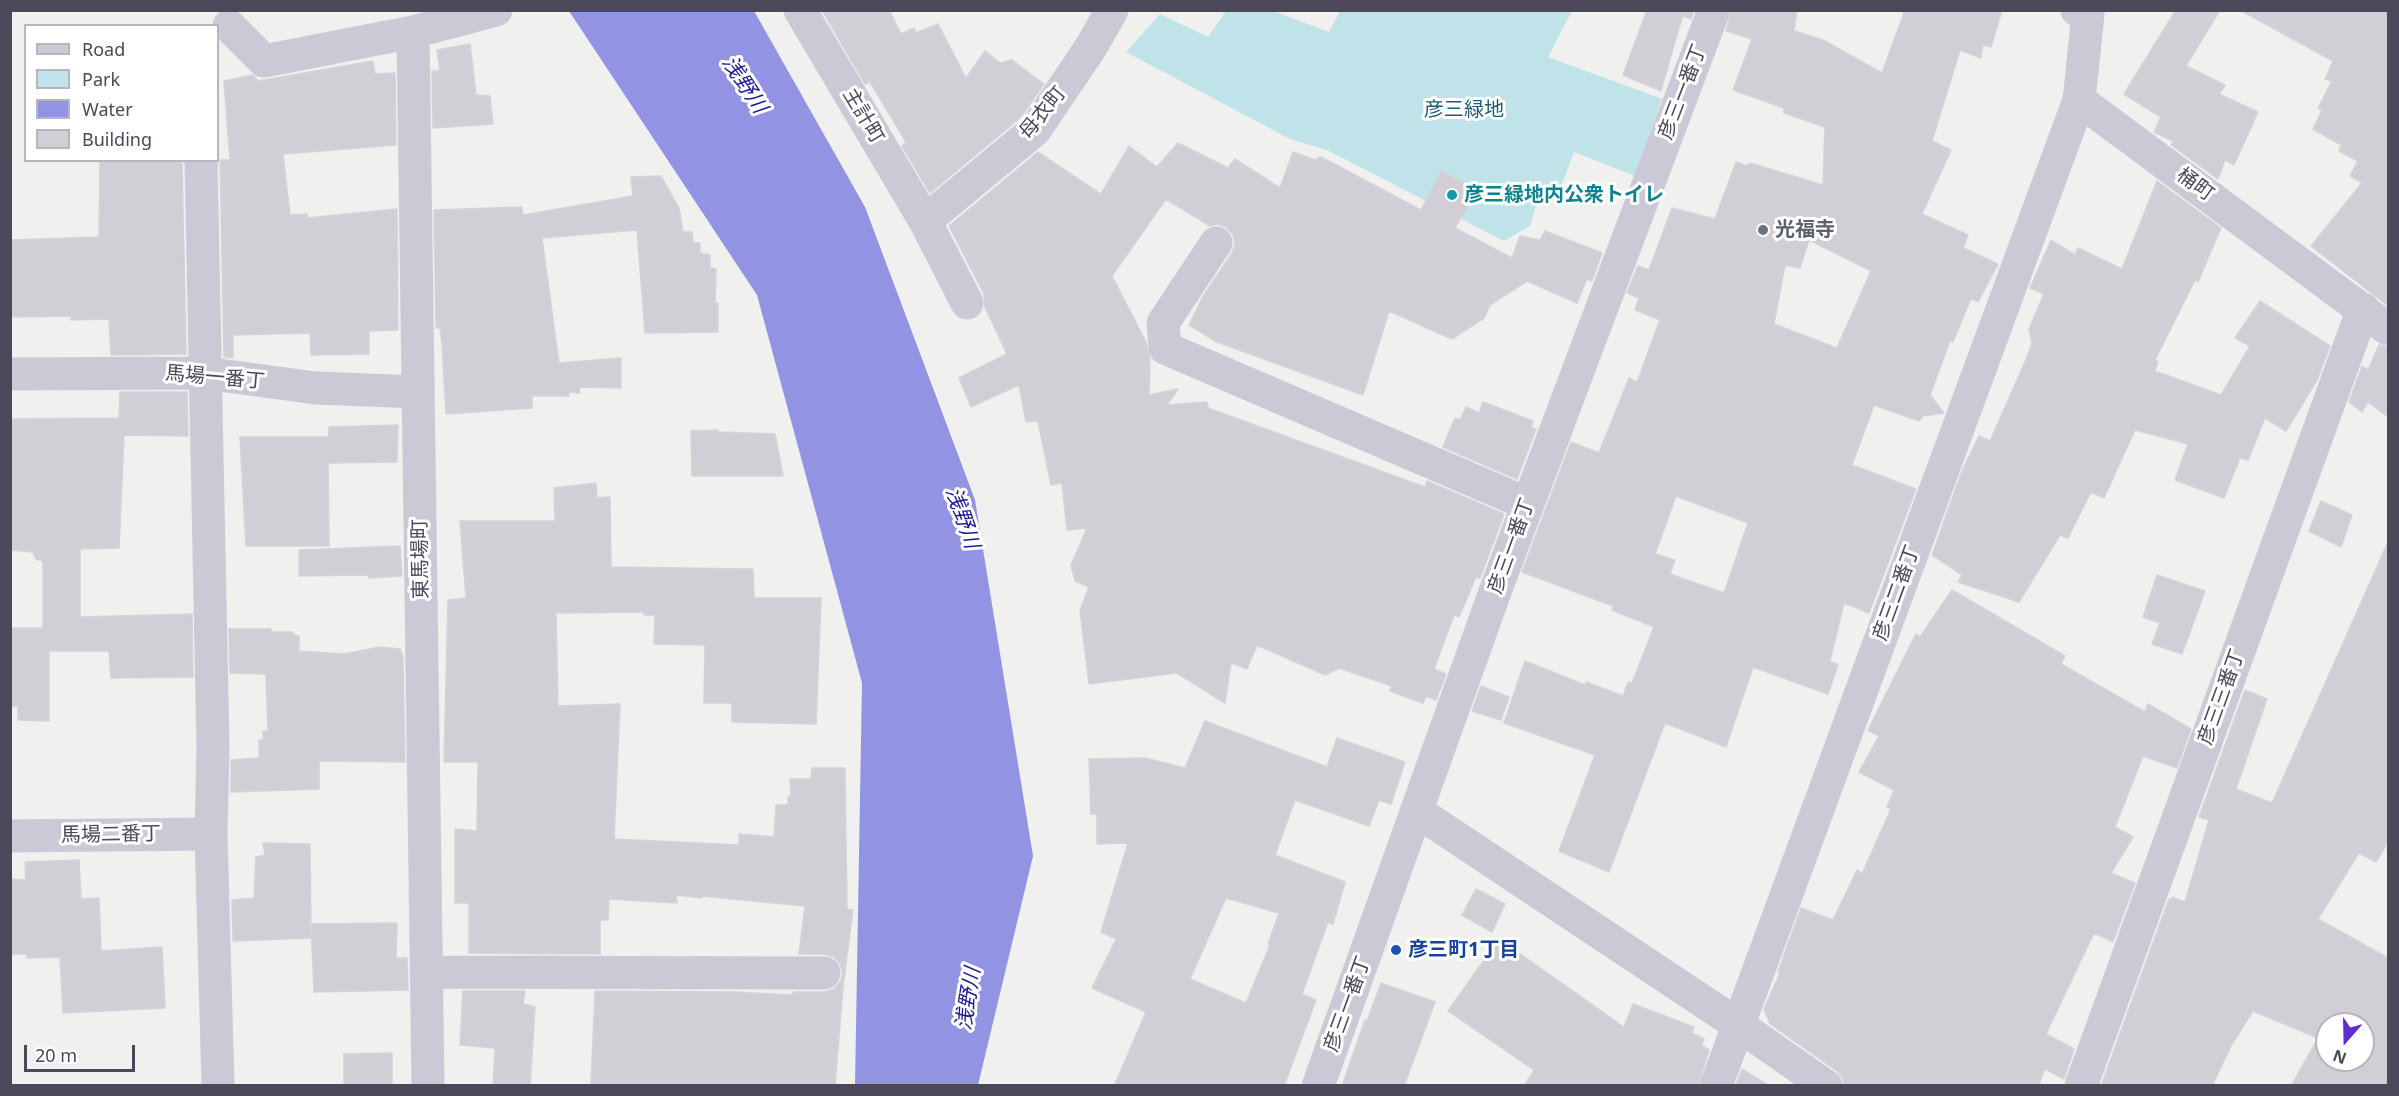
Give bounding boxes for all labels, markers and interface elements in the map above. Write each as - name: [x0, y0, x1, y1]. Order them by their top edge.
- legend: [24, 24, 219, 162]
- text: Road: [82, 37, 125, 61]
- street label: 彦三一番丁: [1654, 41, 1712, 143]
- water label: 浅野川: [716, 52, 772, 118]
- text: Park: [82, 67, 120, 91]
- street label: 母衣町: [1015, 82, 1071, 144]
- street label: 主計町: [837, 84, 889, 148]
- text: Water: [82, 97, 133, 121]
- park label: 彦三緑地: [1424, 98, 1504, 122]
- text: Building: [82, 127, 152, 151]
- street label: 桶町: [2172, 164, 2218, 206]
- place label: 彦三緑地内公衆トイレ: [1464, 183, 1664, 207]
- marker: 彦三緑地内公衆トイレ: [1445, 188, 1459, 202]
- place label: 光福寺: [1775, 218, 1835, 242]
- marker: 光福寺: [1756, 223, 1770, 237]
- street label: 馬場一番丁: [164, 362, 266, 394]
- water label: 浅野川: [940, 484, 984, 552]
- street label: 彦三一番丁: [1484, 495, 1540, 597]
- street label: 東馬場町: [408, 519, 434, 599]
- street label: 彦三二番丁: [1869, 542, 1925, 644]
- street label: 彦三三番丁: [2194, 646, 2250, 748]
- street label: 馬場二番丁: [61, 822, 161, 848]
- place label: 彦三町1丁目: [1408, 938, 1519, 962]
- marker: 彦三町1丁目: [1389, 943, 1403, 957]
- street label: 彦三一番丁: [1320, 953, 1376, 1055]
- water label: 浅野川: [952, 966, 986, 1032]
- north arrow: [2315, 1012, 2375, 1072]
- scale bar: [27, 1033, 138, 1071]
- text: 20 m: [35, 1043, 77, 1067]
- text: N: [2330, 1044, 2349, 1070]

